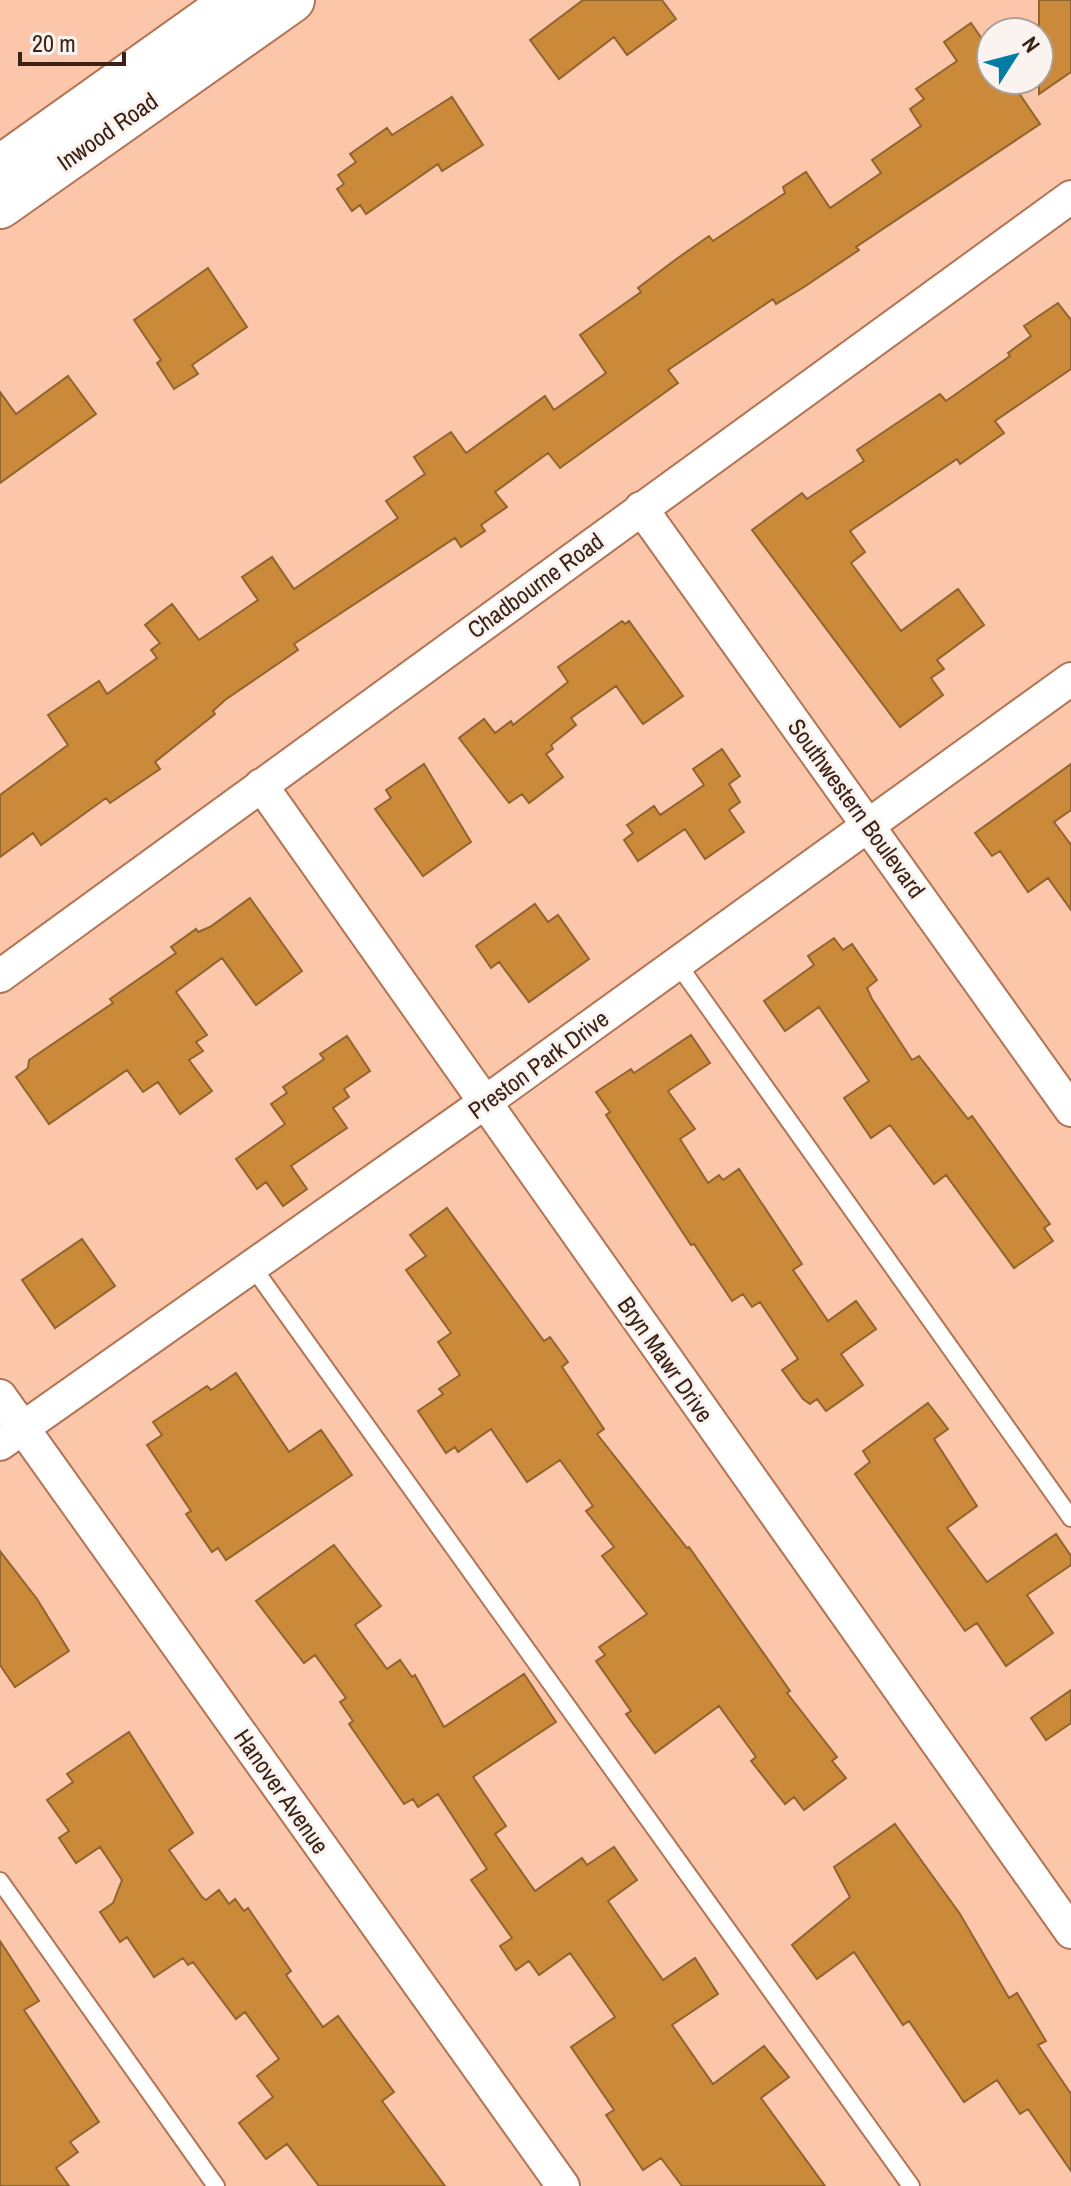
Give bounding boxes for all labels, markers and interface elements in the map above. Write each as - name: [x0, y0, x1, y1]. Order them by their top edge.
- scale bar: [20, 16, 124, 66]
- north arrow: [975, 16, 1055, 96]
- text: 20 m: [32, 27, 76, 59]
- text: N: [1015, 30, 1047, 58]
- street label: Inwood Road: [50, 85, 164, 177]
- street label: Chadbourne Road: [461, 525, 609, 645]
- street label: Southwestern Boulevard: [781, 712, 933, 904]
- street label: Preston Park Drive: [461, 1002, 615, 1126]
- street label: Bryn Mawr Drive: [611, 1290, 721, 1428]
- street label: Hanover Avenue: [227, 1722, 337, 1860]

